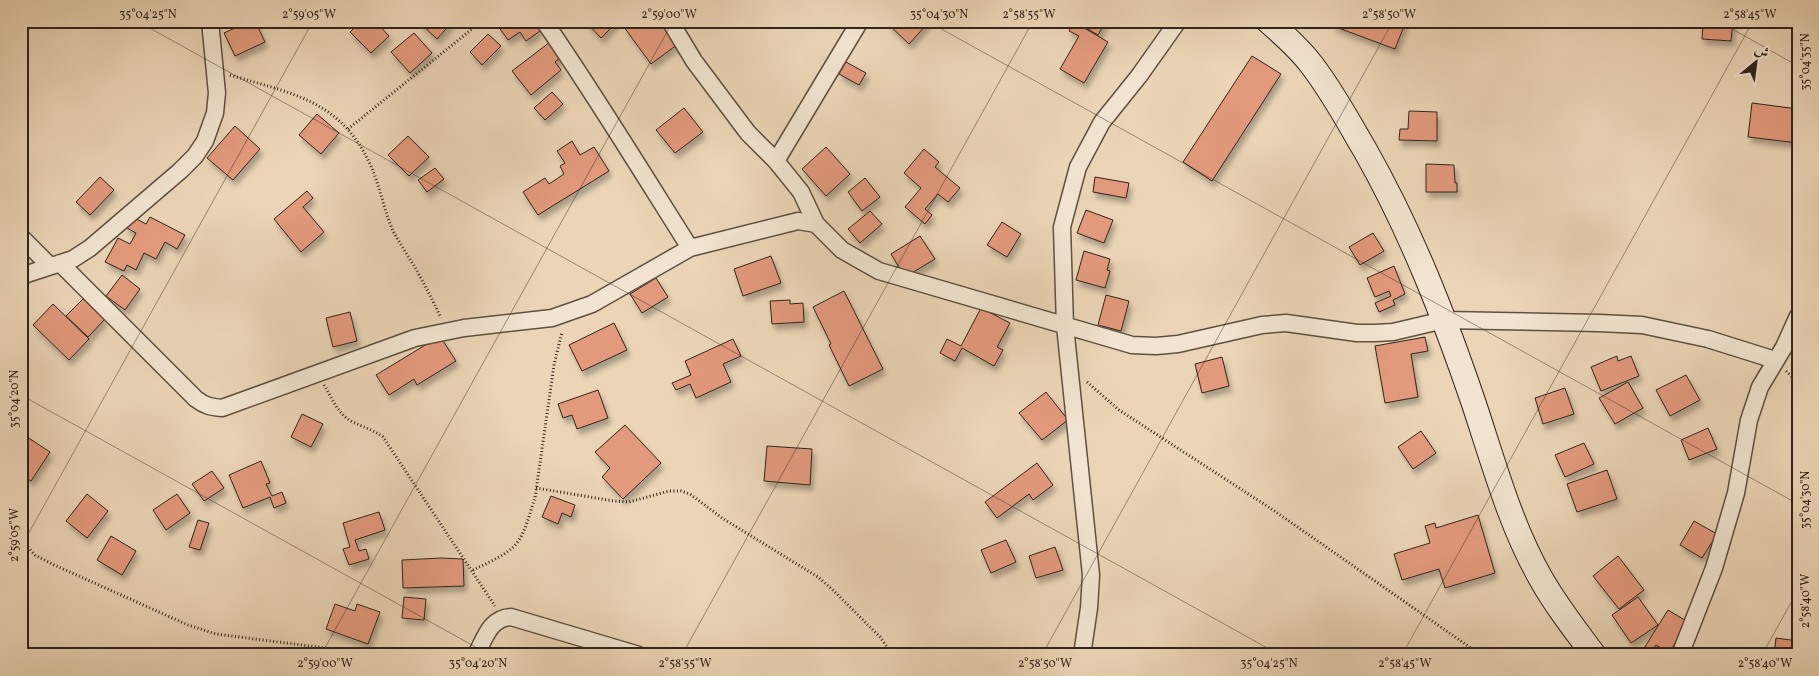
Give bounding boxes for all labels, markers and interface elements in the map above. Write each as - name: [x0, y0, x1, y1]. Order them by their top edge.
- text: 35°04'25"N: [119, 7, 177, 23]
- text: 2°59'05"W: [282, 7, 336, 23]
- text: 2°59'00"W: [641, 7, 697, 23]
- text: 35°04'30"N: [910, 7, 968, 23]
- text: 2°58'55"W: [1002, 7, 1056, 23]
- text: 2°58'50"W: [1362, 7, 1416, 23]
- text: 2°58'45"W: [1723, 7, 1777, 23]
- text: 35°04'35"N: [1798, 33, 1814, 91]
- north arrow: [1732, 38, 1782, 88]
- text: ش: [1751, 40, 1772, 64]
- text: 35°04'20"N: [7, 370, 23, 428]
- text: 35°04'30"N: [1798, 471, 1814, 529]
- text: 2°59'05"W: [7, 508, 23, 562]
- text: 2°58'40"W: [1798, 574, 1814, 628]
- text: 2°59'00"W: [297, 656, 353, 672]
- text: 35°04'20"N: [449, 656, 507, 672]
- text: 2°58'55"W: [658, 656, 712, 672]
- text: 2°58'50"W: [1018, 656, 1072, 672]
- text: 35°04'25"N: [1240, 656, 1298, 672]
- text: 2°58'45"W: [1378, 656, 1432, 672]
- text: 2°58'40"W: [1738, 656, 1792, 672]

